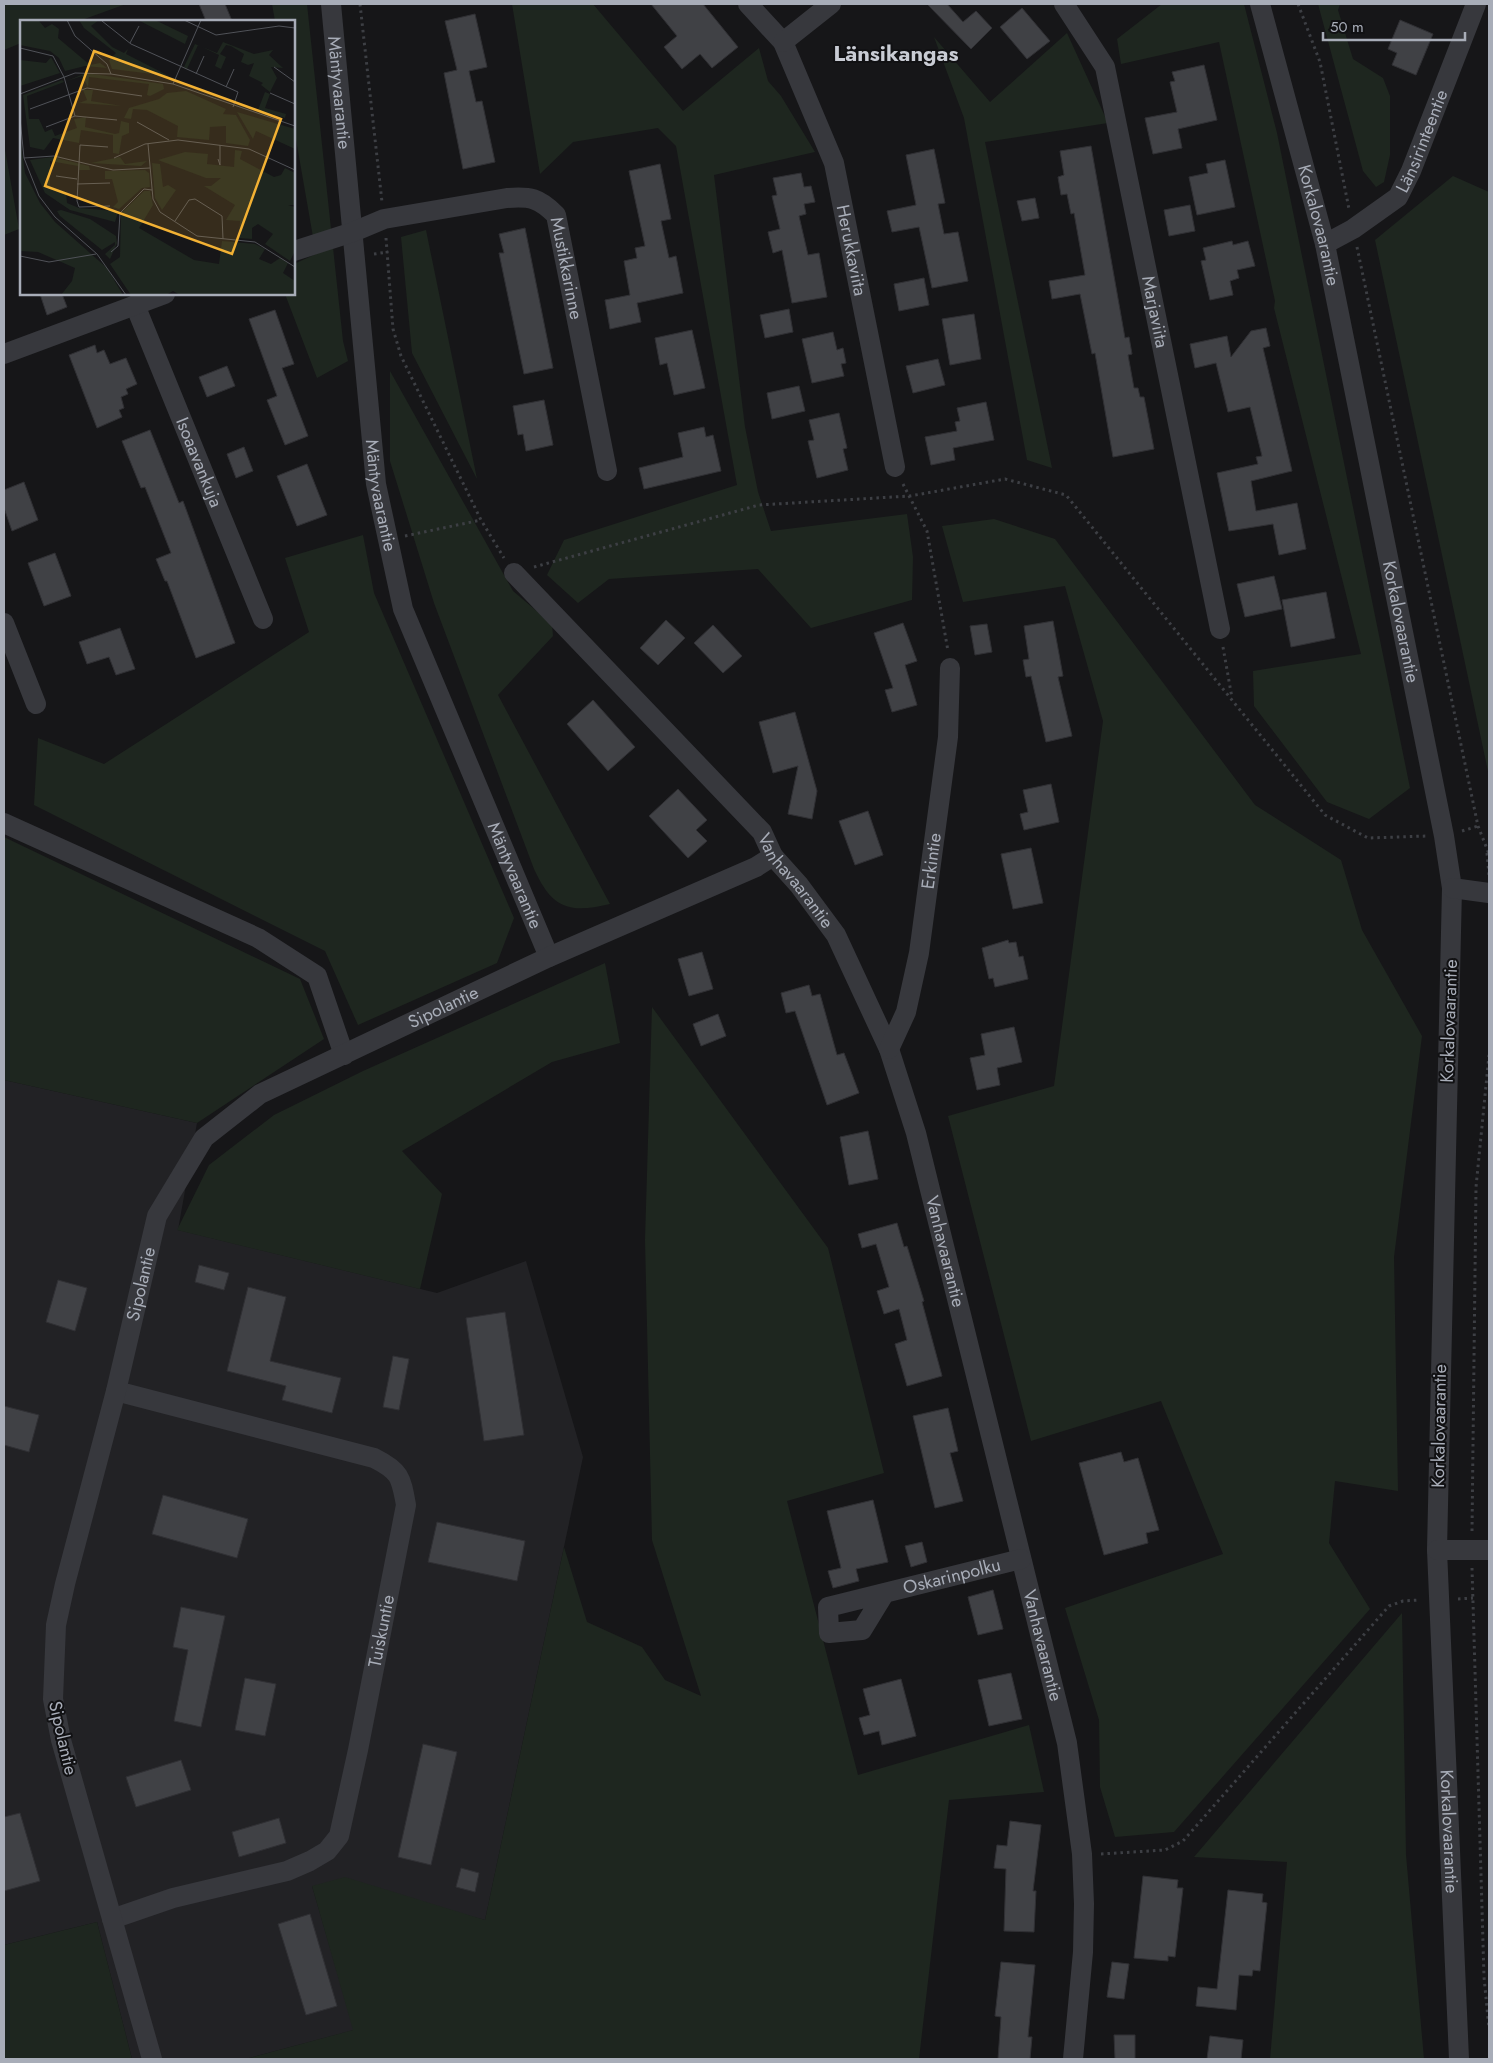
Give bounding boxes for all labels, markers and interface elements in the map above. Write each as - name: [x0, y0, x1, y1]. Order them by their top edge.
- scale bar: [1323, 10, 1466, 42]
- text: 50 m: [1330, 16, 1364, 38]
- inset map: [20, 20, 295, 295]
- street label: Mäntyvaarantie: [321, 35, 358, 150]
- district label: Länsikangas: [834, 37, 958, 69]
- street label: Länsirinteentie: [1389, 86, 1455, 197]
- street label: Korkalovaarantie: [1291, 162, 1346, 288]
- street label: Herukkaviita: [830, 202, 873, 298]
- street label: Mustikkarinne: [544, 215, 589, 322]
- street label: Marjaviita: [1135, 273, 1175, 350]
- street label: Isoaavankuja: [169, 413, 229, 511]
- street label: Mäntyvaarantie: [359, 438, 403, 554]
- street label: Korkalovaarantie: [1376, 559, 1426, 685]
- street label: Mäntyvaarantie: [481, 818, 549, 933]
- street label: Vanhavaarantie: [751, 829, 840, 934]
- street label: Erkintie: [915, 831, 948, 891]
- street label: Korkalovaarantie: [1434, 959, 1464, 1083]
- street label: Sipolantie: [404, 979, 483, 1035]
- street label: Vanhavaarantie: [919, 1193, 972, 1310]
- street label: Sipolantie: [120, 1244, 162, 1324]
- street label: Korkalovaarantie: [1425, 1364, 1453, 1488]
- street label: Oskarinpolku: [900, 1552, 1003, 1601]
- street label: Vanhavaarantie: [1017, 1587, 1069, 1704]
- street label: Tuiskuntie: [362, 1593, 401, 1669]
- street label: Sipolantie: [42, 1698, 84, 1778]
- street label: Korkalovaarantie: [1434, 1769, 1465, 1894]

